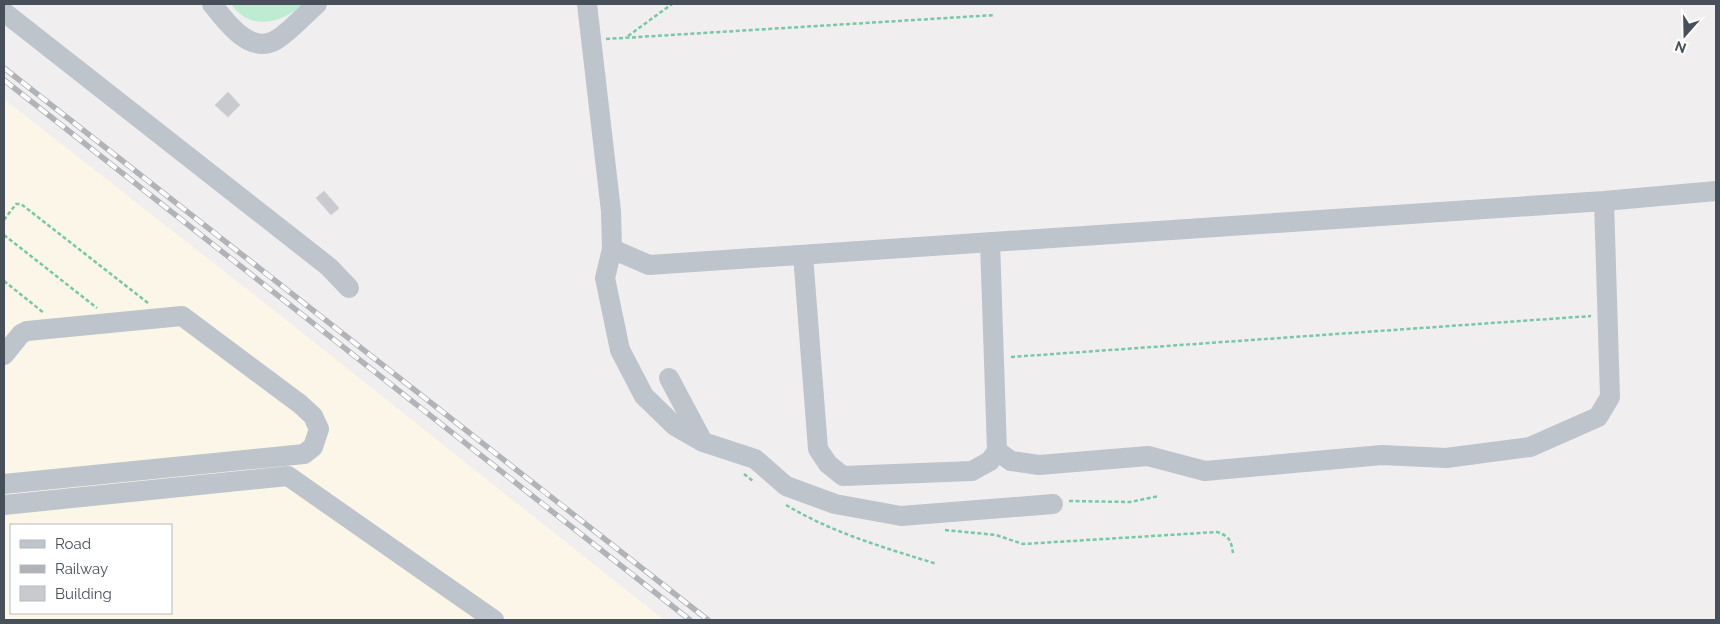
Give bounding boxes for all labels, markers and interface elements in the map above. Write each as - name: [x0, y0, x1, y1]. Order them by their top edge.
- north arrow: [1660, 10, 1710, 60]
- text: N: [1673, 38, 1688, 57]
- legend: [10, 524, 172, 614]
- text: Road: [55, 535, 91, 553]
- text: Railway: [55, 560, 108, 578]
- text: Building: [55, 585, 112, 603]

